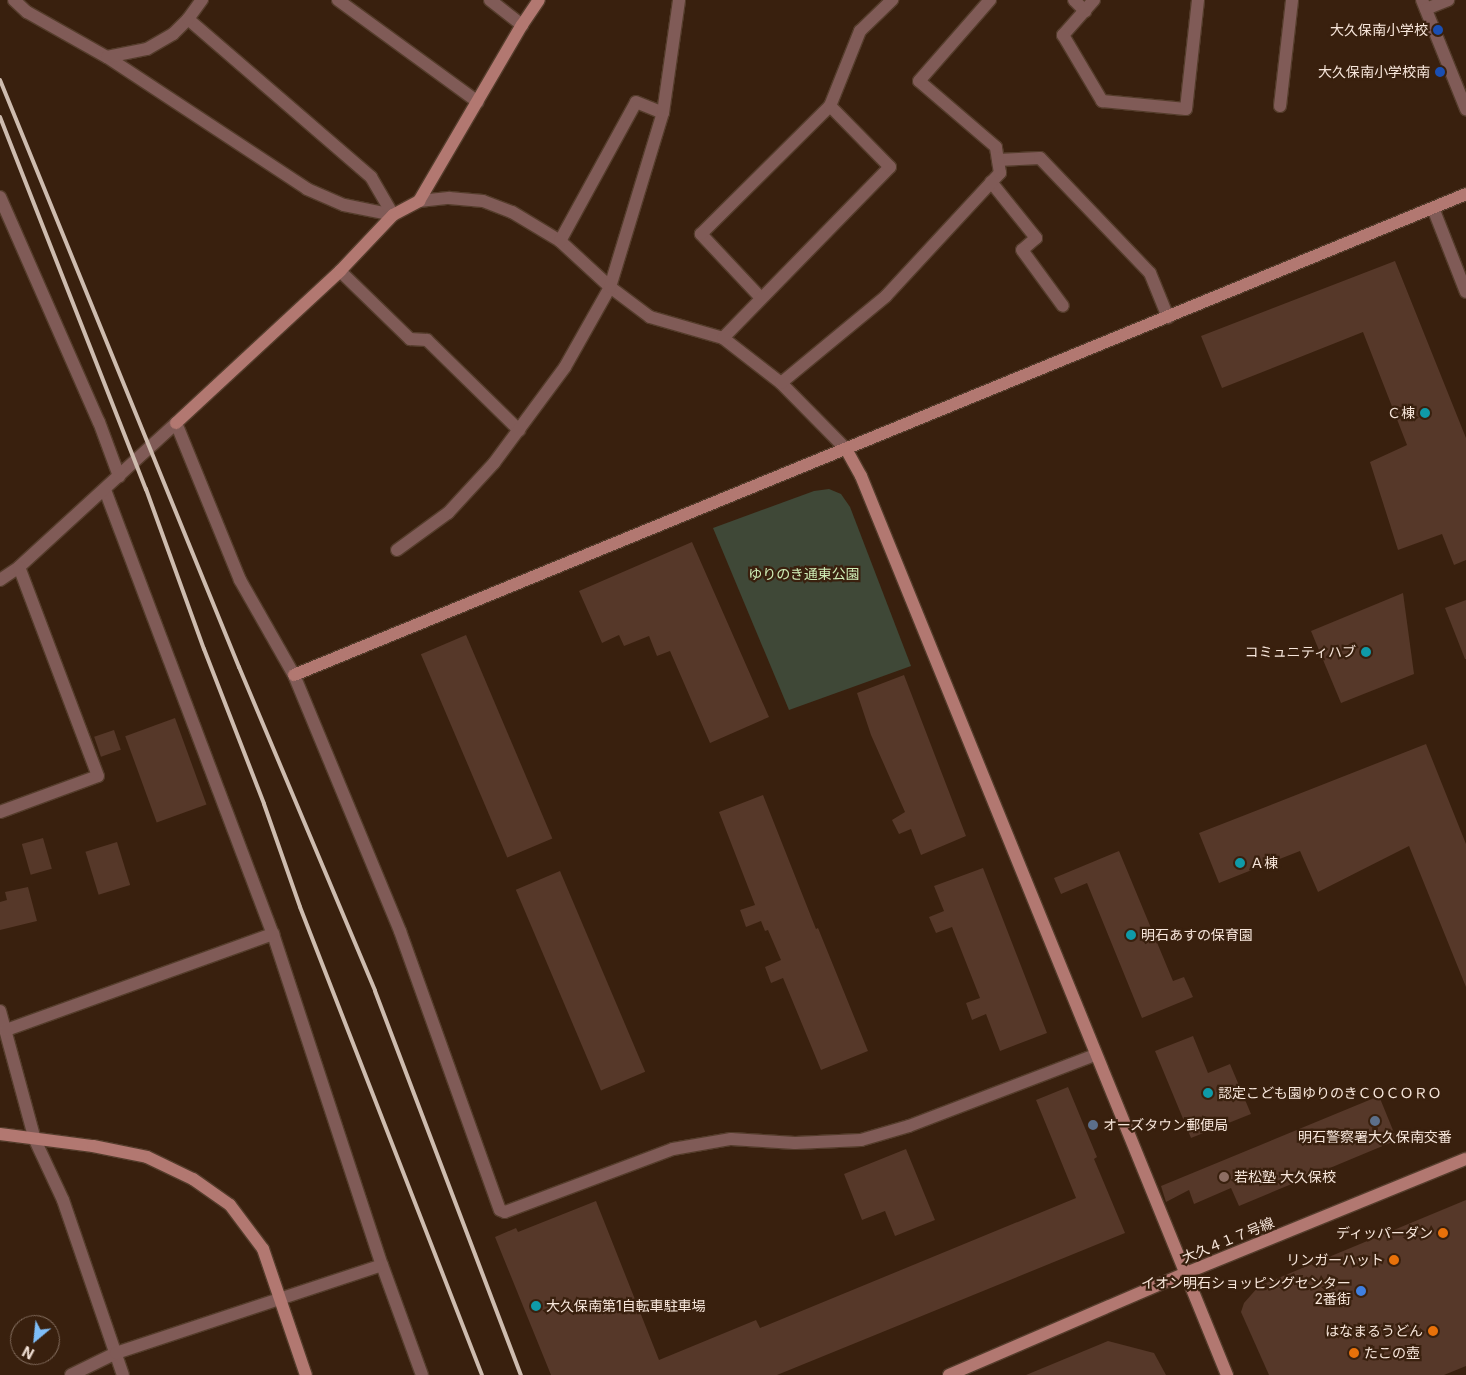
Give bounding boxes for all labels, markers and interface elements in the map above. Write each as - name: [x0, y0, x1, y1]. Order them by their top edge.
- place label: 大久保南小学校: [1330, 22, 1428, 38]
- marker: 大久保南小学校: [1432, 24, 1444, 36]
- place label: 大久保南小学校南: [1318, 64, 1430, 80]
- marker: 大久保南小学校南: [1434, 66, 1446, 78]
- place label: Ｃ棟: [1387, 405, 1415, 421]
- marker: Ｃ棟: [1419, 407, 1431, 419]
- park label: ゆりのき通東公園: [748, 566, 860, 582]
- place label: コミュニティハブ: [1244, 644, 1356, 660]
- marker: コミュニティハブ: [1360, 646, 1372, 658]
- place label: Ａ棟: [1250, 855, 1278, 871]
- marker: Ａ棟: [1234, 857, 1246, 869]
- place label: 明石あすの保育園: [1141, 927, 1253, 943]
- marker: 明石あすの保育園: [1125, 929, 1137, 941]
- place label: 認定こども園ゆりのきＣＯＣＯＲＯ: [1218, 1085, 1442, 1101]
- marker: 認定こども園ゆりのきＣＯＣＯＲＯ: [1202, 1087, 1214, 1099]
- marker: 明石警察署大久保南交番: [1369, 1115, 1381, 1127]
- place label: オーズタウン郵便局: [1103, 1117, 1229, 1133]
- marker: オーズタウン郵便局: [1087, 1119, 1099, 1131]
- place label: 明石警察署大久保南交番: [1298, 1129, 1452, 1145]
- place label: 若松塾 大久保校: [1234, 1169, 1336, 1185]
- marker: 若松塾 大久保校: [1218, 1171, 1230, 1183]
- street label: 大久４１７号線: [1179, 1214, 1277, 1266]
- place label: ディッパーダン: [1335, 1225, 1433, 1241]
- marker: ディッパーダン: [1437, 1227, 1449, 1239]
- place label: リンガーハット: [1286, 1252, 1384, 1268]
- marker: リンガーハット: [1388, 1254, 1400, 1266]
- place label: イオン明石ショッピングセンター 2番街: [1141, 1275, 1351, 1308]
- marker: イオン明石ショッピングセンター 2番街: [1355, 1285, 1367, 1297]
- place label: 大久保南第1自転車駐車場: [546, 1298, 706, 1314]
- marker: 大久保南第1自転車駐車場: [530, 1300, 542, 1312]
- north arrow: [10, 1315, 60, 1365]
- place label: はなまるうどん: [1325, 1323, 1423, 1339]
- marker: はなまるうどん: [1427, 1325, 1439, 1337]
- text: N: [19, 1343, 37, 1363]
- place label: たこの壺: [1364, 1345, 1420, 1361]
- marker: たこの壺: [1348, 1347, 1360, 1359]

